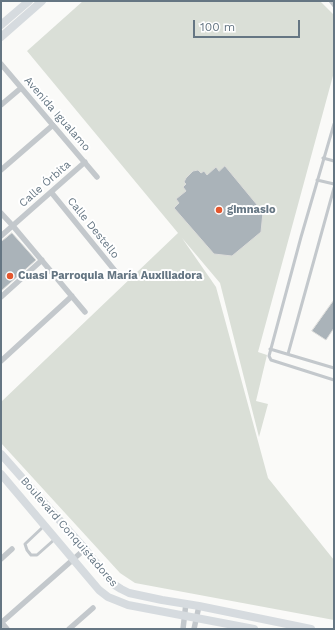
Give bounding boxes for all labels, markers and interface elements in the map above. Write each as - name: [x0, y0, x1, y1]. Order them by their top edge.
- scale bar: [195, 12, 302, 38]
- text: 100 m: [200, 20, 235, 34]
- street label: Avenida Igualamo: [21, 74, 93, 154]
- street label: Calle Órbita: [17, 158, 73, 210]
- street label: Calle Destello: [64, 195, 122, 261]
- place label: gimnasio: [227, 203, 276, 217]
- marker: gimnasio: [214, 205, 224, 215]
- place label: Cuasi Parroquia María Auxiliadora: [18, 269, 202, 283]
- marker: Cuasi Parroquia María Auxiliadora: [5, 271, 15, 281]
- street label: Boulevard Conquistadores: [18, 474, 120, 590]

